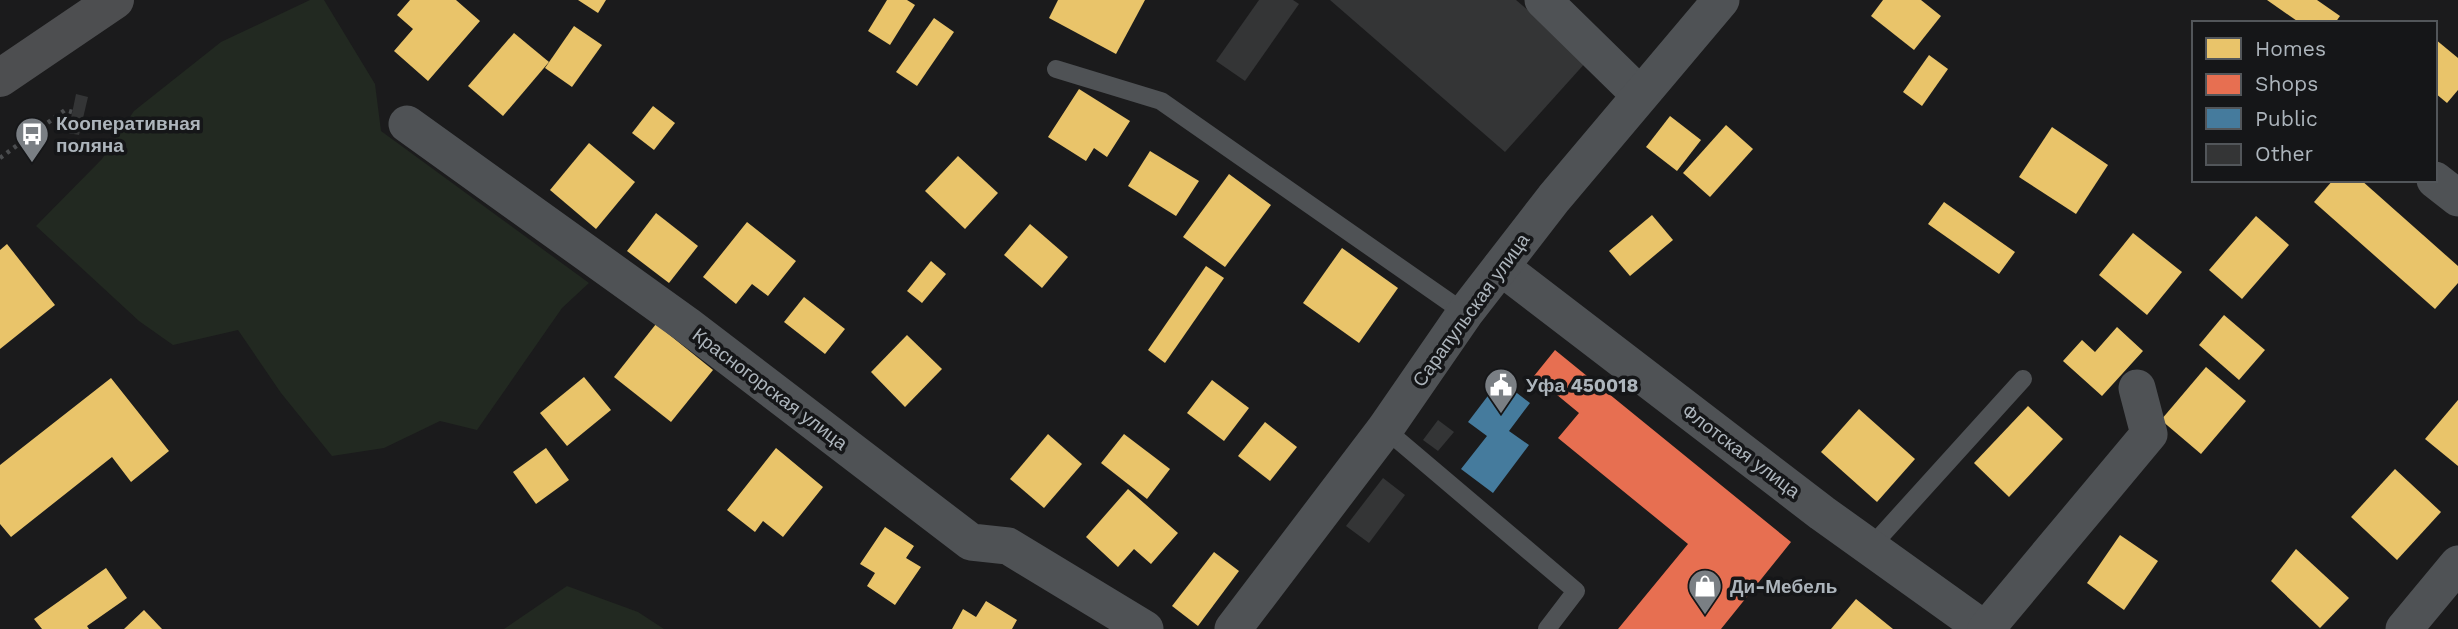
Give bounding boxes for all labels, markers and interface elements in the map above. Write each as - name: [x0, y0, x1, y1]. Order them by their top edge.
- legend: [2192, 21, 2437, 182]
- text: Homes: [2255, 36, 2326, 61]
- text: Shops: [2255, 71, 2318, 96]
- text: Public: [2255, 106, 2318, 131]
- place label: Кооперативная поляна: [56, 112, 201, 157]
- bus stop icon: Кооперативная поляна: [13, 115, 51, 164]
- text: Other: [2255, 141, 2314, 166]
- street label: Сарапульская улица: [1408, 229, 1535, 391]
- street label: Красногорская улица: [688, 323, 852, 455]
- public building icon: Уфа 450018: [1482, 366, 1520, 415]
- place label: Уфа 450018: [1526, 374, 1638, 397]
- street label: Флотская улица: [1678, 399, 1805, 503]
- shop icon: Ди-Мебель: [1686, 567, 1724, 616]
- place label: Ди-Мебель: [1730, 575, 1837, 598]

